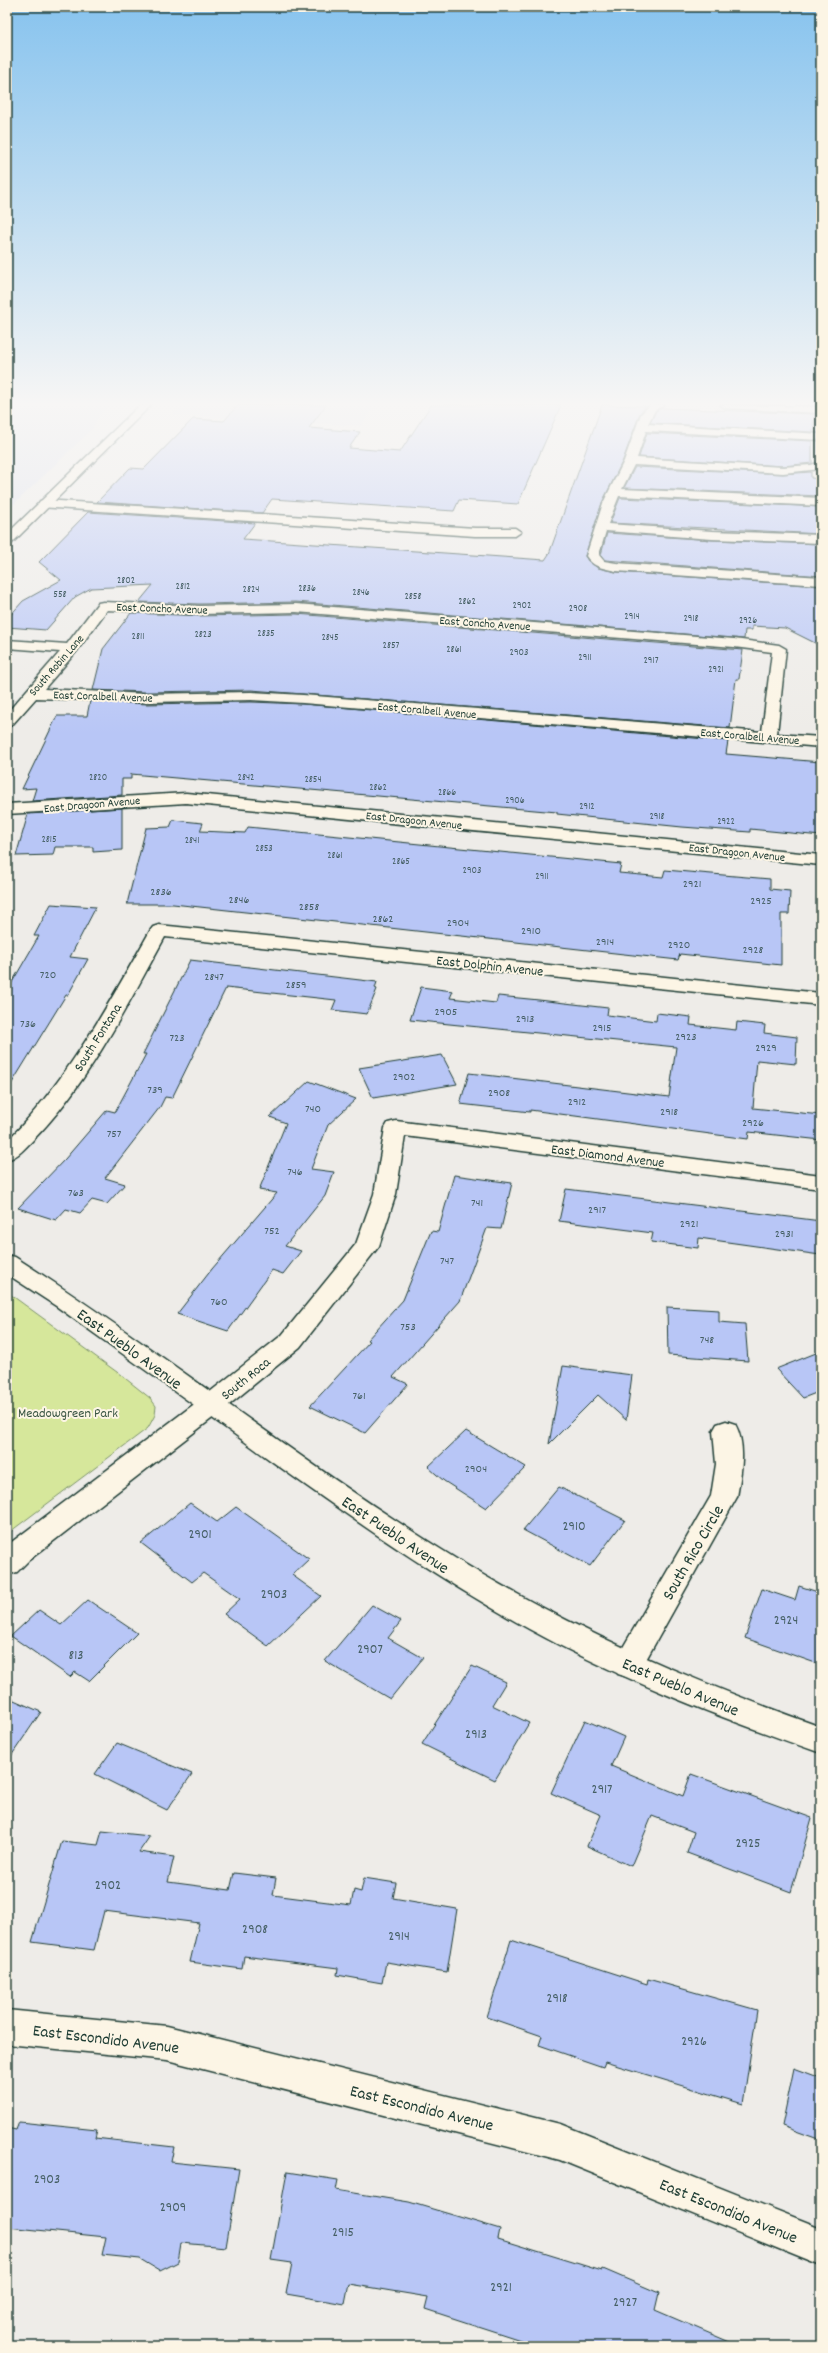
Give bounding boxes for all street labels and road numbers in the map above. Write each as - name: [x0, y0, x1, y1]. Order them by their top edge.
- street label: East Concho Avenue: [116, 599, 208, 620]
- street label: East Concho Avenue: [439, 613, 531, 636]
- street label: South Robin Lane: [26, 631, 89, 701]
- street label: East Coralbell Avenue: [53, 687, 153, 708]
- street label: East Coralbell Avenue: [377, 699, 477, 724]
- street label: East Coralbell Avenue: [700, 725, 800, 750]
- street label: East Dragoon Avenue: [43, 793, 141, 818]
- street label: East Dragoon Avenue: [365, 808, 463, 835]
- street label: East Dragoon Avenue: [688, 840, 786, 867]
- street label: East Dolphin Avenue: [435, 951, 544, 983]
- street label: South Fontana: [70, 1000, 128, 1076]
- street label: East Diamond Avenue: [550, 1140, 666, 1174]
- street label: East Pueblo Avenue: [71, 1304, 186, 1397]
- street label: South Roca: [217, 1353, 276, 1406]
- street label: East Pueblo Avenue: [336, 1492, 453, 1581]
- street label: South Rico Circle: [658, 1502, 732, 1605]
- street label: East Pueblo Avenue: [618, 1653, 742, 1724]
- street label: East Escondido Avenue: [31, 2020, 180, 2062]
- street label: East Escondido Avenue: [347, 2080, 496, 2139]
- street label: East Escondido Avenue: [655, 2174, 801, 2251]

